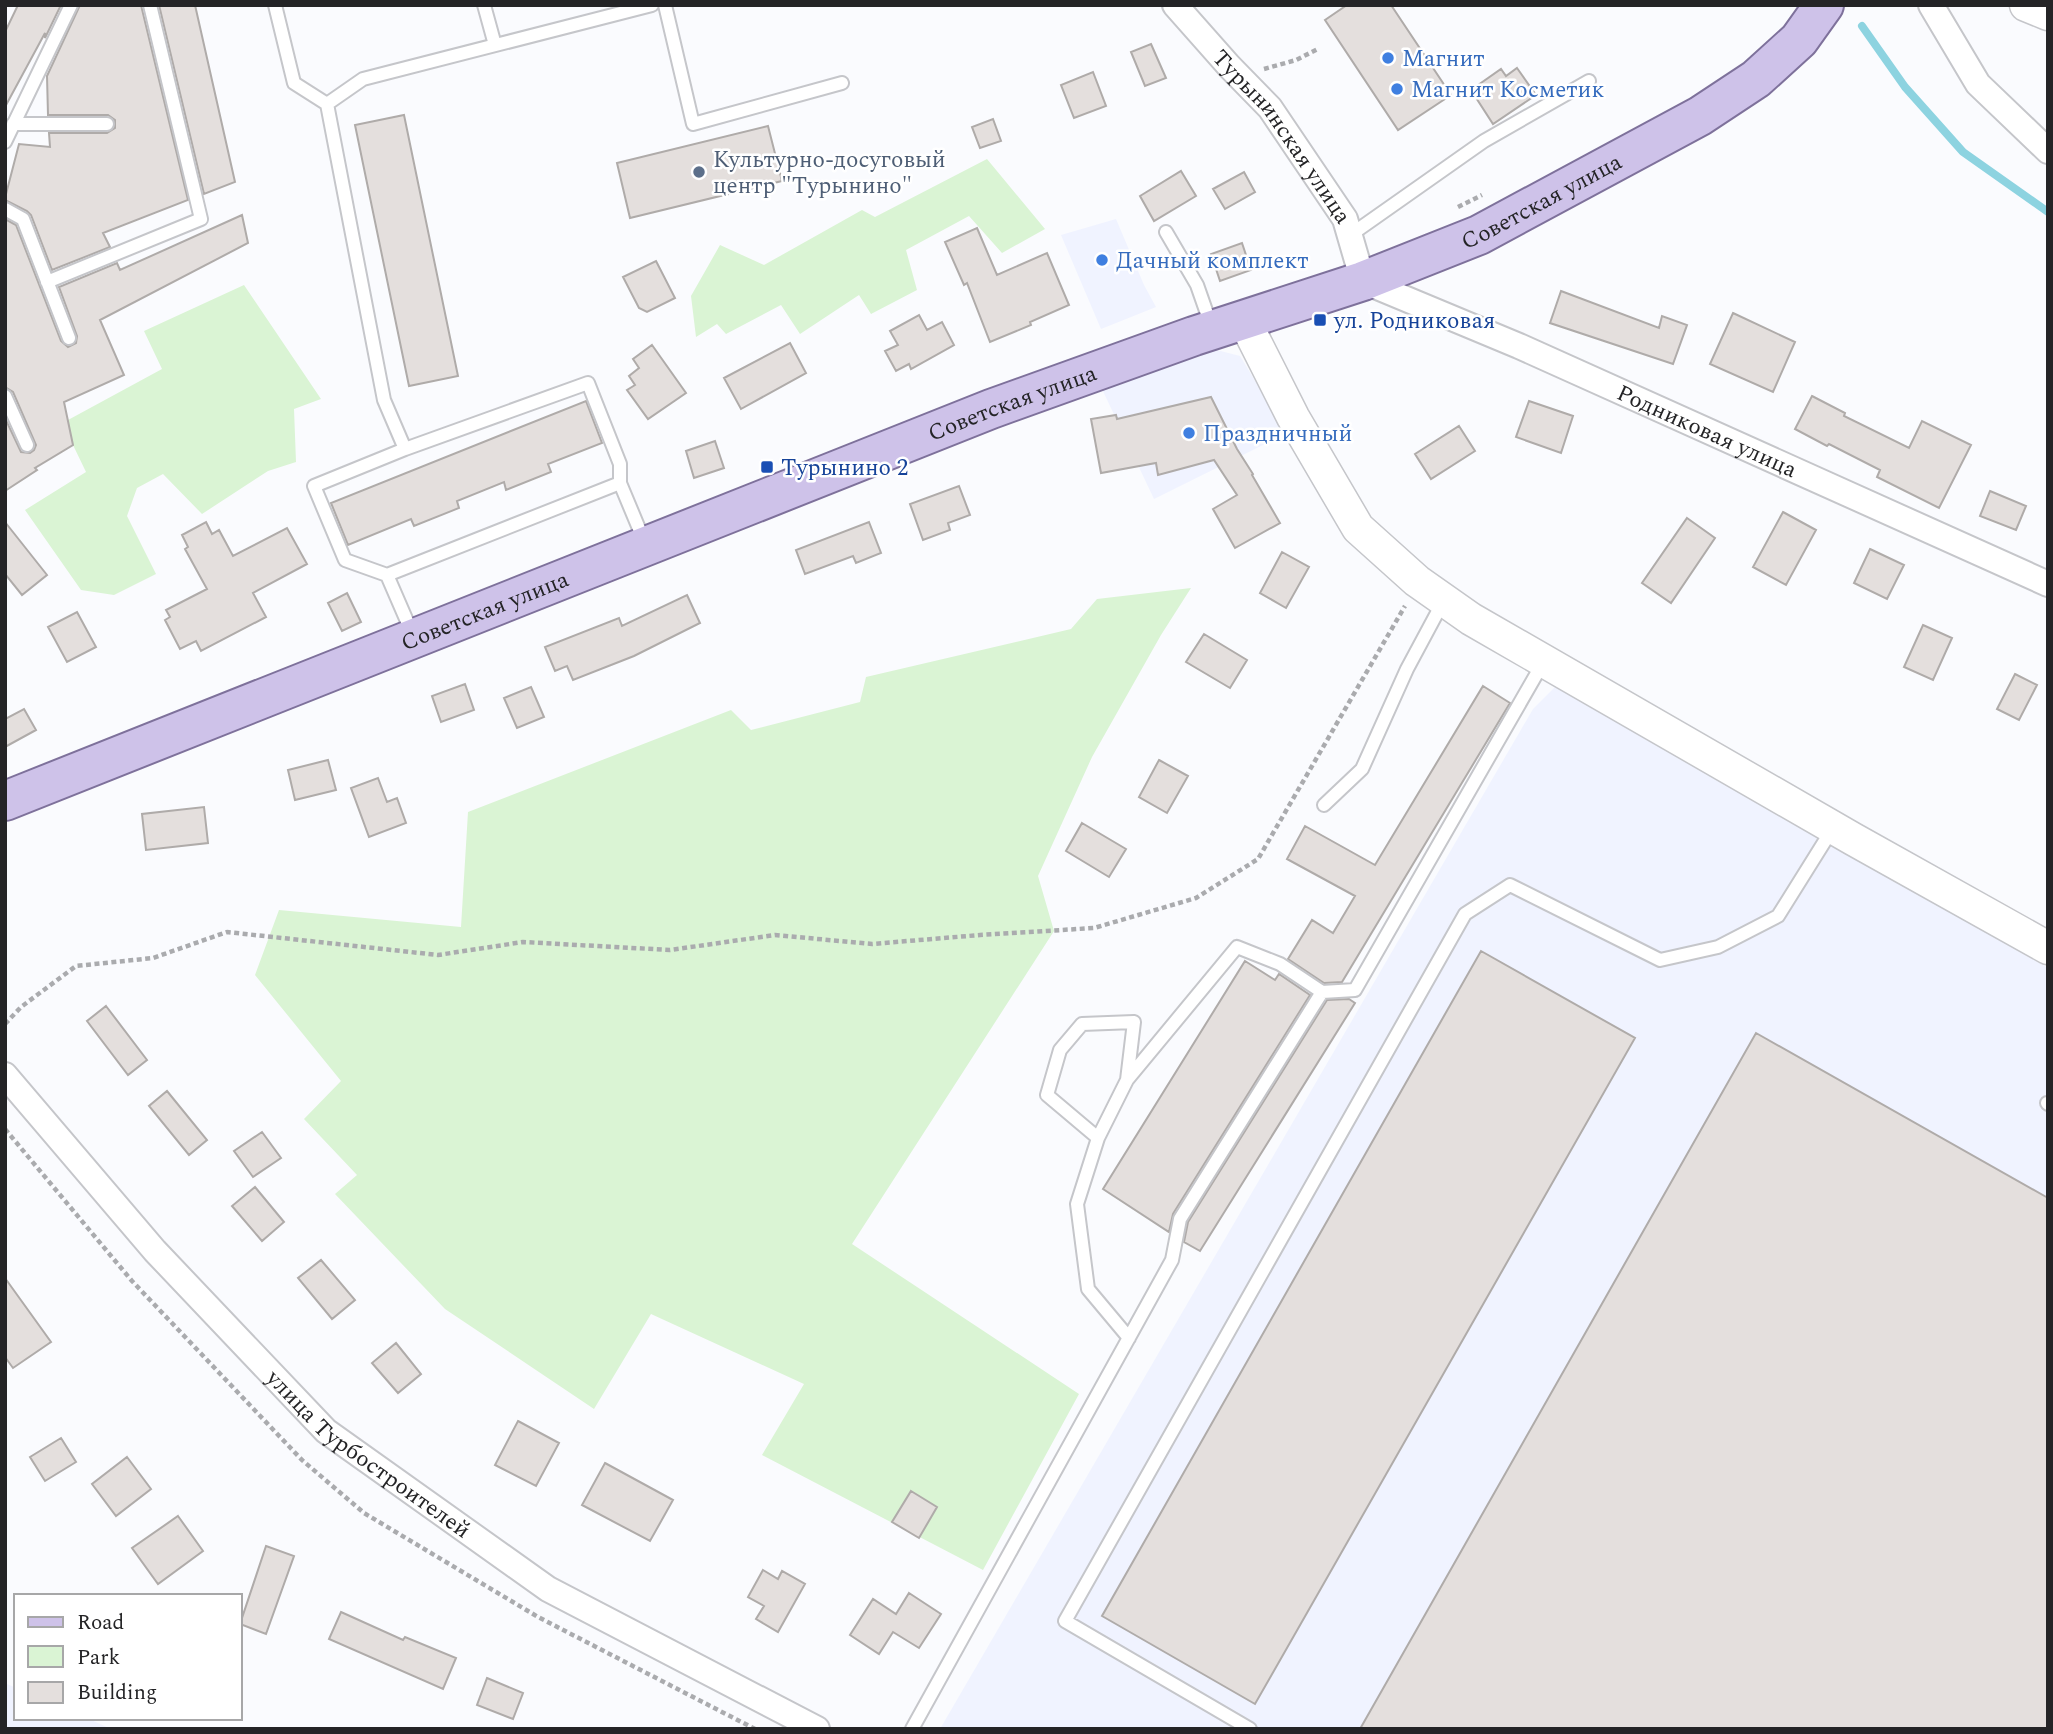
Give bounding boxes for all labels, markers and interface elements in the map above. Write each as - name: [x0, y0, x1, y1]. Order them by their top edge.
- street label: Турынинская улица: [1203, 42, 1359, 231]
- place label: Магнит: [1402, 42, 1485, 77]
- marker: Магнит: [1380, 50, 1396, 66]
- place label: Магнит Косметик: [1411, 73, 1604, 108]
- marker: Магнит Косметик: [1389, 81, 1405, 97]
- place label: Культурно-досуговый центр "Турынино": [713, 143, 946, 204]
- street label: Советская улица: [1456, 145, 1629, 259]
- marker: Культурно-досуговый центр "Турынино": [691, 164, 707, 180]
- place label: Дачный комплект: [1116, 244, 1309, 279]
- marker: Дачный комплект: [1094, 252, 1110, 268]
- place label: ул. Родниковая: [1333, 304, 1495, 339]
- marker: ул. Родниковая: [1312, 312, 1328, 328]
- street label: Советская улица: [923, 356, 1102, 451]
- street label: Родниковая улица: [1611, 376, 1802, 488]
- place label: Праздничный: [1203, 417, 1352, 452]
- marker: Праздничный: [1181, 425, 1197, 441]
- place label: Турынино 2: [781, 451, 908, 486]
- marker: Турынино 2: [759, 459, 775, 475]
- street label: Советская улица: [396, 563, 574, 661]
- street label: улица Турбостроителей: [257, 1362, 478, 1548]
- legend: [14, 1594, 242, 1720]
- text: Road: [77, 1607, 124, 1639]
- text: Park: [77, 1642, 121, 1674]
- text: Building: [77, 1677, 157, 1709]

